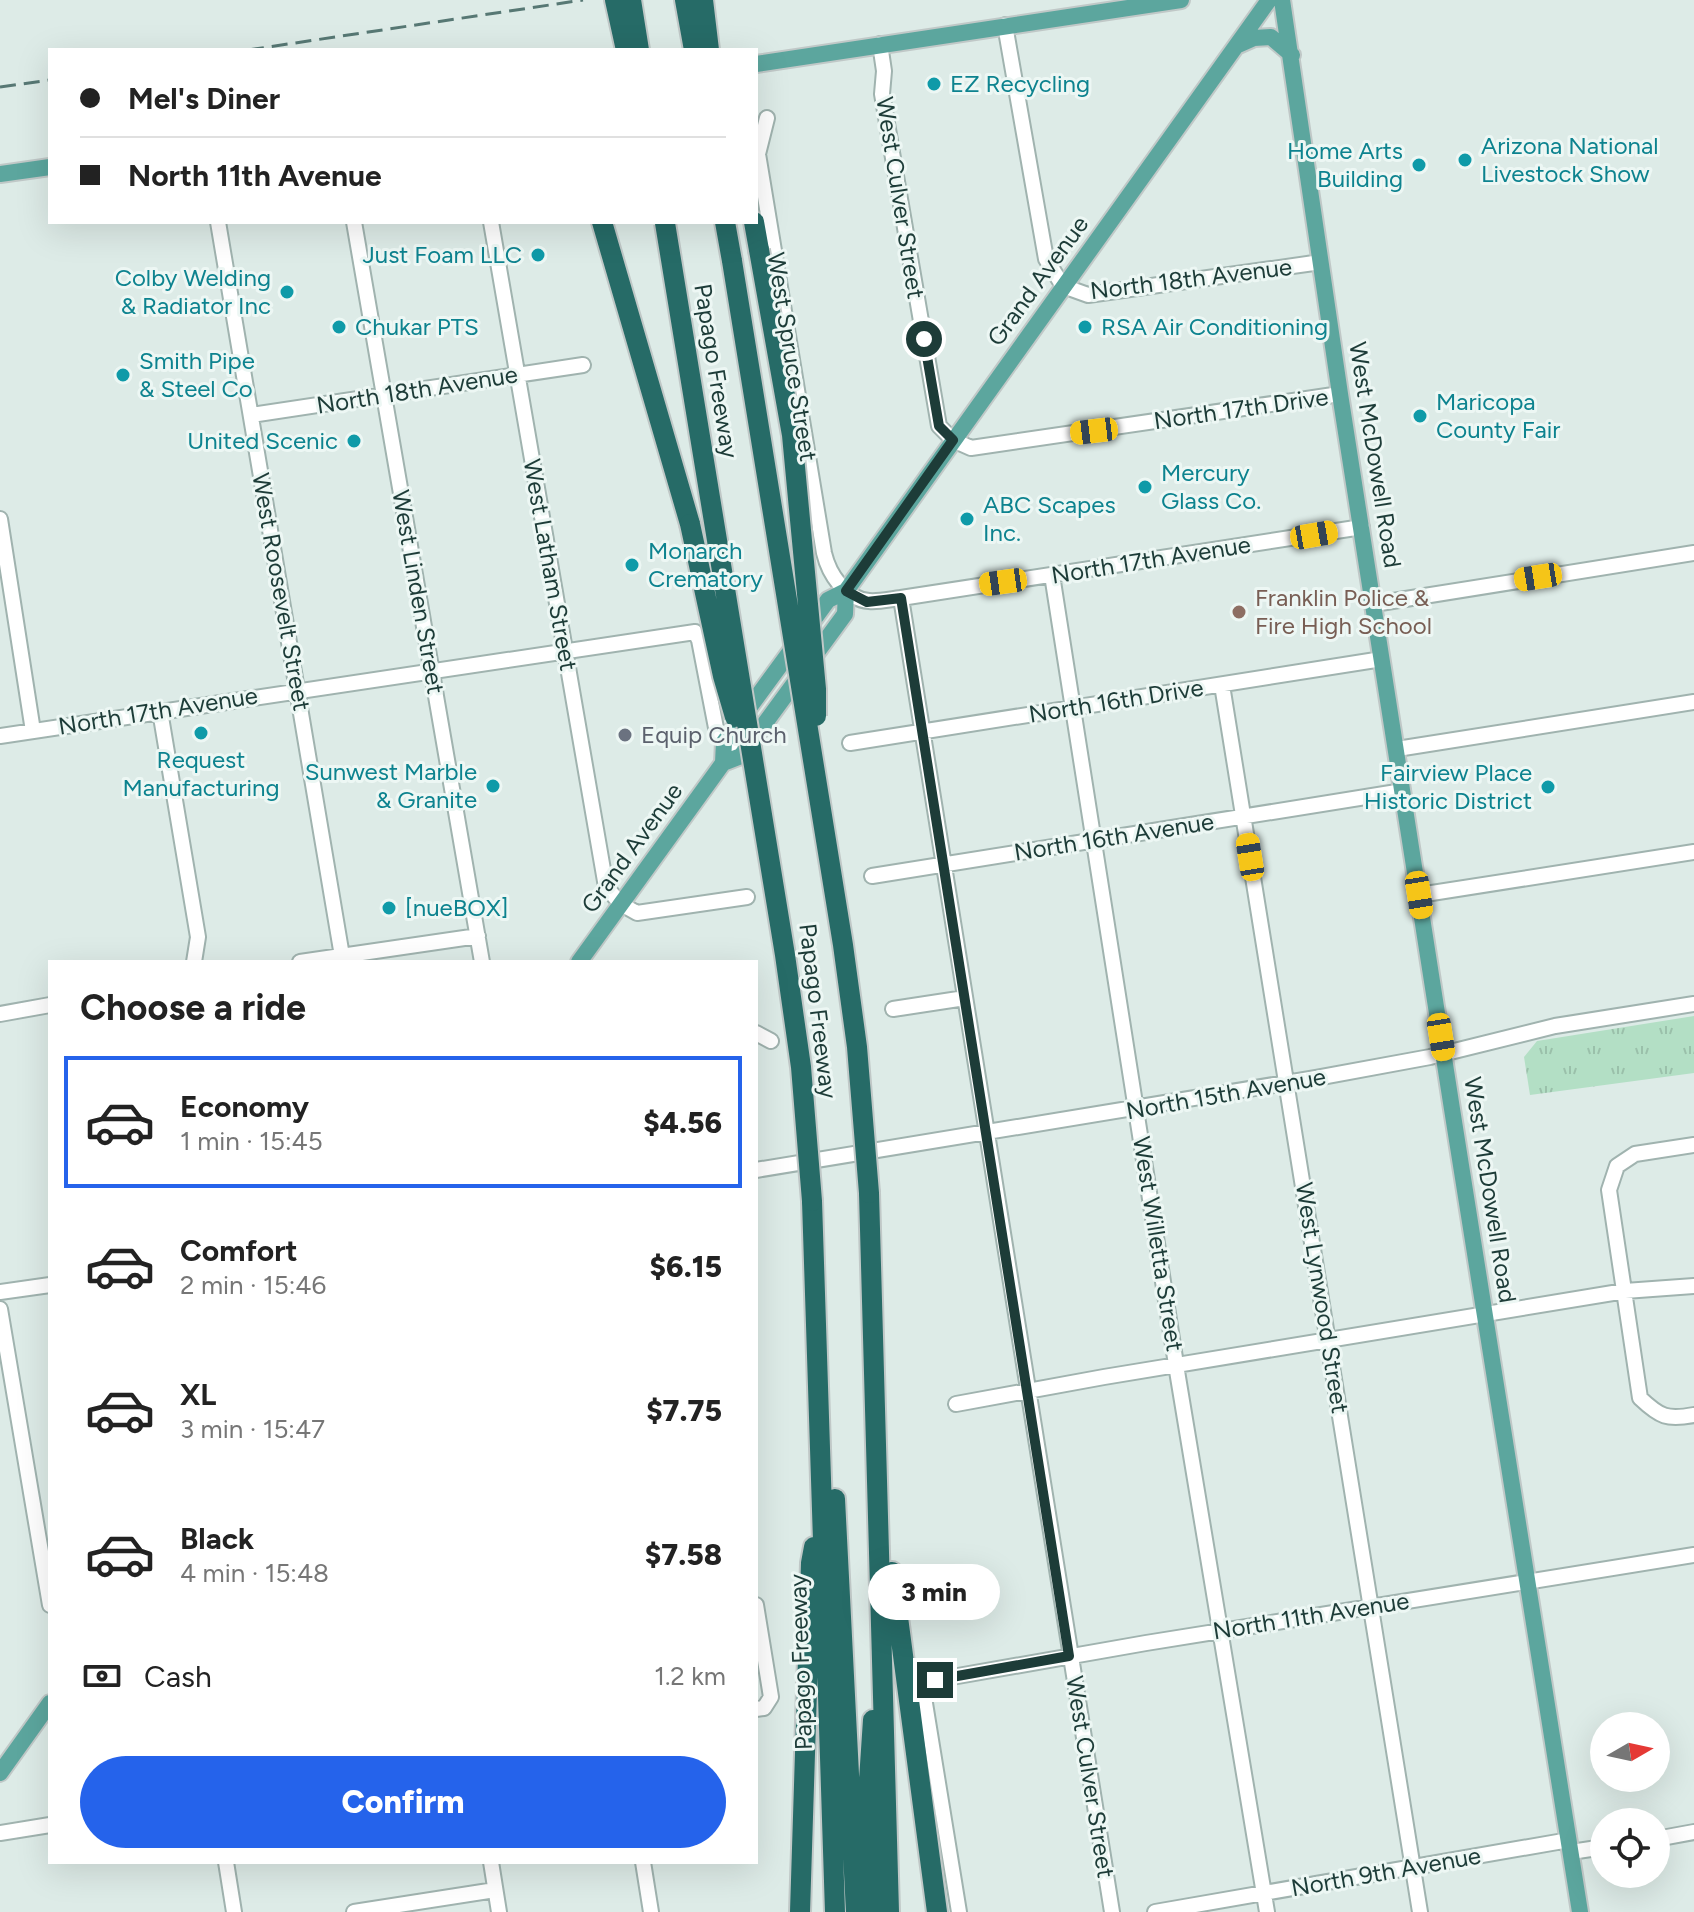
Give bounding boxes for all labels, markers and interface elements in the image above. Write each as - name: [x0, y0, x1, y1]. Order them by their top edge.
- place label: EZ Recycling: [950, 69, 1090, 98]
- marker: EZ Recycling: [925, 75, 943, 93]
- text: Mel's Diner: [128, 80, 280, 117]
- street label: West Culver Street: [870, 95, 931, 301]
- place label: Arizona National Livestock Show: [1481, 131, 1658, 188]
- place label: Home Arts Building: [1287, 136, 1403, 193]
- marker: Arizona National Livestock Show: [1456, 151, 1474, 169]
- marker: Home Arts Building: [1410, 156, 1428, 174]
- text: North 11th Avenue: [128, 157, 382, 194]
- street label: Grand Avenue: [981, 210, 1094, 351]
- place label: Just Foam LLC: [362, 240, 522, 269]
- marker: Just Foam LLC: [529, 246, 547, 264]
- street label: West Spruce Street: [762, 250, 823, 463]
- street label: North 18th Avenue: [1088, 252, 1294, 305]
- place label: Colby Welding & Radiator Inc: [115, 263, 271, 320]
- street label: Papago Freeway: [688, 282, 745, 461]
- marker: Colby Welding & Radiator Inc: [278, 283, 296, 301]
- place label: Chukar PTS: [355, 312, 479, 341]
- place label: RSA Air Conditioning: [1101, 312, 1328, 341]
- marker: Chukar PTS: [330, 318, 348, 336]
- marker: RSA Air Conditioning: [1076, 318, 1094, 336]
- route start: [906, 321, 942, 357]
- street label: West McDowell Road: [1343, 340, 1408, 570]
- place label: Smith Pipe & Steel Co: [139, 346, 255, 403]
- street label: North 18th Avenue: [314, 359, 520, 420]
- marker: Smith Pipe & Steel Co: [114, 366, 132, 384]
- street label: North 17th Drive: [1152, 382, 1330, 435]
- place label: Maricopa County Fair: [1436, 387, 1560, 444]
- marker: Maricopa County Fair: [1411, 407, 1429, 425]
- car: [1069, 416, 1119, 446]
- place label: United Scenic: [187, 426, 338, 455]
- marker: United Scenic: [345, 432, 363, 450]
- street label: West Latham Street: [518, 457, 583, 673]
- place label: Mercury Glass Co.: [1161, 458, 1261, 515]
- street label: West Roosevelt Street: [246, 471, 317, 713]
- marker: Mercury Glass Co.: [1136, 478, 1154, 496]
- street label: West Linden Street: [386, 488, 451, 696]
- place label: ABC Scapes Inc.: [983, 490, 1116, 547]
- marker: ABC Scapes Inc.: [958, 510, 976, 528]
- car: [1288, 519, 1340, 551]
- street label: North 17th Avenue: [1049, 529, 1253, 590]
- place label: Monarch Crematory: [648, 536, 763, 593]
- marker: Monarch Crematory: [623, 556, 641, 574]
- car: [1512, 561, 1564, 593]
- car: [978, 567, 1028, 597]
- place label: Franklin Police & Fire High School: [1255, 583, 1432, 640]
- marker: Franklin Police & Fire High School: [1230, 603, 1248, 621]
- street label: North 16th Drive: [1027, 672, 1205, 729]
- street label: North 17th Avenue: [56, 680, 260, 741]
- place label: Equip Church: [641, 720, 787, 749]
- marker: Request Manufacturing: [192, 724, 210, 742]
- marker: Equip Church: [616, 726, 634, 744]
- place label: Request Manufacturing: [123, 745, 279, 802]
- place label: Sunwest Marble & Granite: [305, 757, 477, 814]
- place label: Fairview Place Historic District: [1364, 758, 1532, 815]
- marker: Sunwest Marble & Granite: [484, 777, 502, 795]
- street label: Grand Avenue: [575, 777, 688, 918]
- marker: Fairview Place Historic District: [1539, 778, 1557, 796]
- street label: North 16th Avenue: [1012, 806, 1216, 867]
- car: [1234, 831, 1266, 883]
- car: [1403, 869, 1435, 921]
- place label: [nueBOX]: [405, 893, 508, 922]
- marker: [nueBOX]: [380, 899, 398, 917]
- street label: Papago Freeway: [793, 922, 844, 1101]
- text: Choose a ride: [80, 986, 306, 1029]
- car: [1425, 1011, 1457, 1063]
- street label: North 15th Avenue: [1124, 1062, 1328, 1125]
- street label: West McDowell Road: [1458, 1075, 1523, 1305]
- icon: car: [84, 1086, 156, 1158]
- text: Economy: [180, 1088, 309, 1125]
- text: $4.56: [643, 1104, 722, 1141]
- text: 1 min · 15:45: [180, 1125, 323, 1157]
- street label: West Willetta Street: [1127, 1134, 1190, 1353]
- street label: West Lynwood Street: [1290, 1181, 1355, 1415]
- icon: car: [84, 1230, 156, 1302]
- text: Comfort: [180, 1232, 298, 1269]
- text: $6.15: [650, 1248, 722, 1285]
- text: 2 min · 15:46: [180, 1269, 326, 1301]
- icon: car: [84, 1374, 156, 1446]
- text: XL: [180, 1376, 216, 1413]
- text: $7.75: [646, 1392, 722, 1429]
- text: 3 min · 15:47: [180, 1413, 325, 1445]
- icon: car: [84, 1518, 156, 1590]
- text: Black: [180, 1520, 254, 1557]
- text: $7.58: [645, 1536, 722, 1573]
- text: 4 min · 15:48: [180, 1557, 329, 1589]
- callout: 3 min: [869, 1564, 1001, 1620]
- street label: Papago Freeway: [783, 1573, 818, 1751]
- text: 3 min: [901, 1576, 967, 1608]
- street label: North 11th Avenue: [1211, 1586, 1411, 1645]
- icon: cash: [80, 1654, 124, 1698]
- text: Cash: [144, 1658, 212, 1695]
- text: 1.2 km: [654, 1660, 726, 1692]
- route end: [917, 1662, 953, 1698]
- street label: West Culver Street: [1060, 1674, 1121, 1880]
- north arrow: [1590, 1712, 1670, 1792]
- map controls: [1590, 1712, 1670, 1888]
- button: Confirm: [80, 1756, 726, 1848]
- button: locate: [1590, 1808, 1670, 1888]
- street label: North 9th Avenue: [1289, 1841, 1483, 1902]

